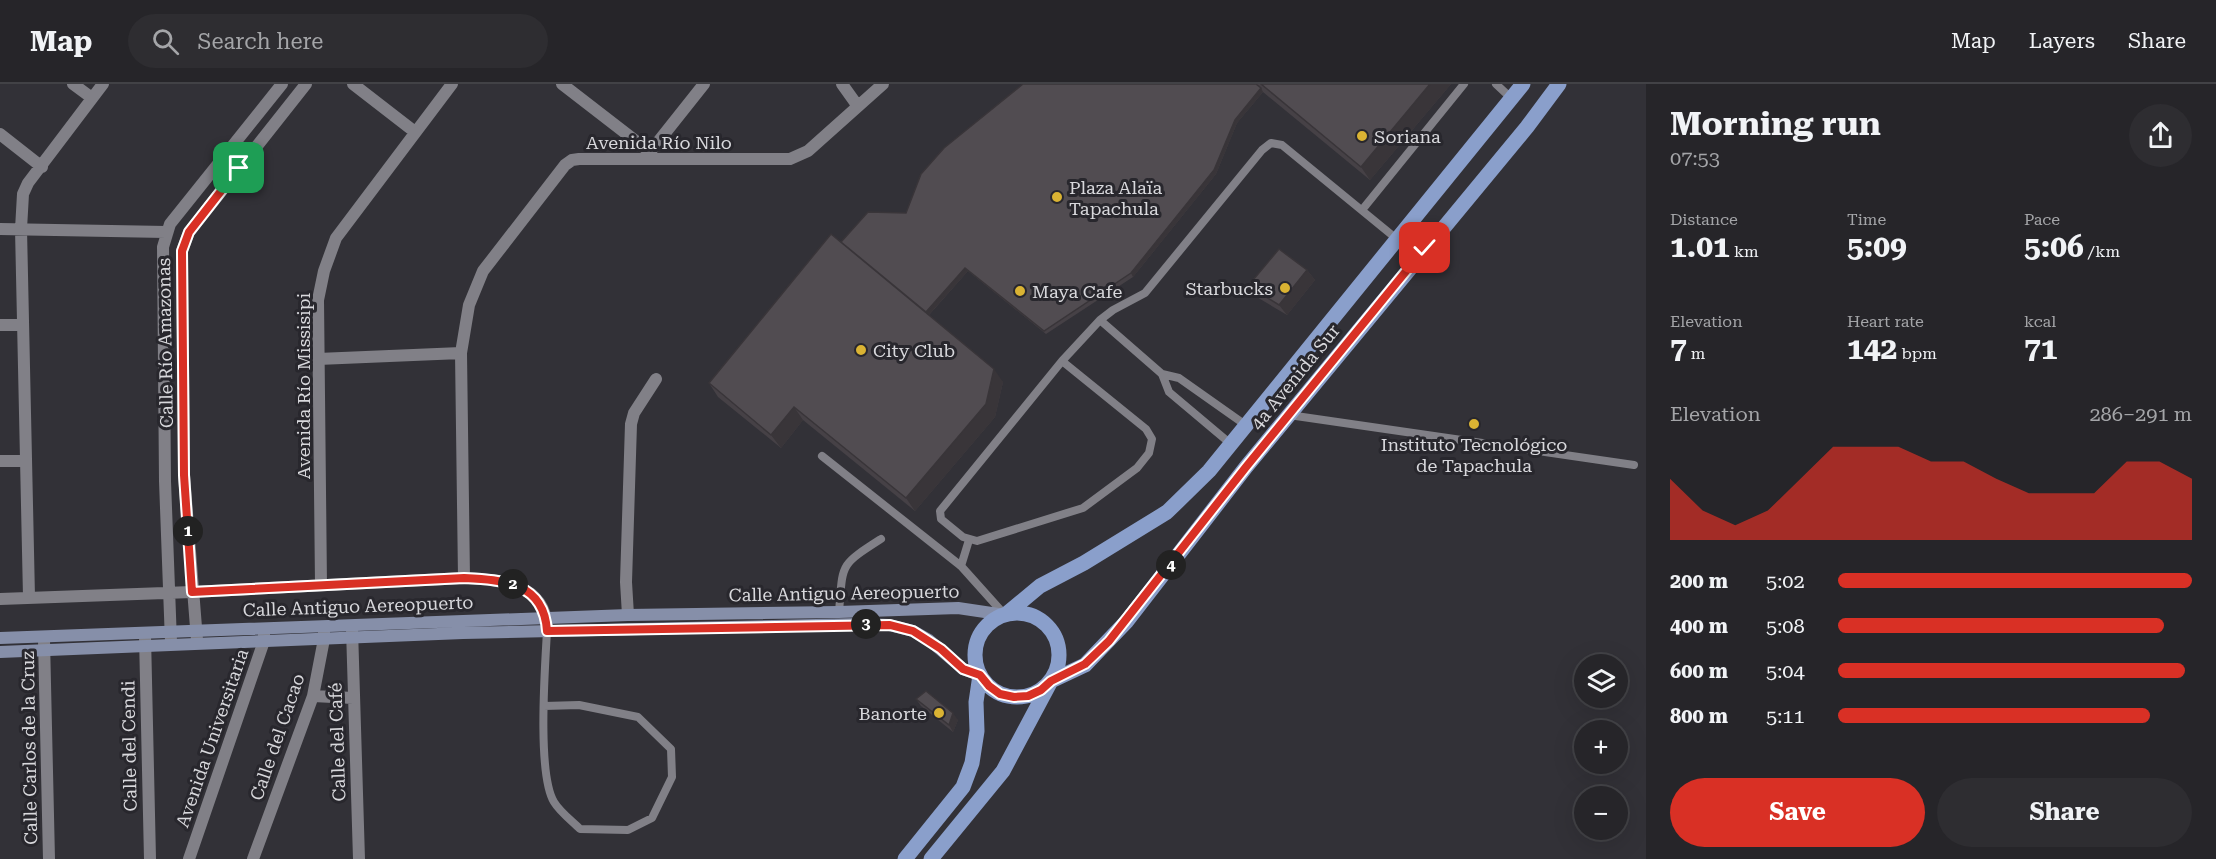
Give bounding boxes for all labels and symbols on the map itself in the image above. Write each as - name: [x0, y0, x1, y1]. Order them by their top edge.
- place label: Soriana: [1374, 126, 1441, 147]
- marker: Soriana: [1355, 129, 1369, 143]
- street label: Avenida Río Nilo: [586, 132, 732, 153]
- pin: [213, 142, 264, 193]
- place label: Plaza Alaïa Tapachula: [1069, 177, 1162, 219]
- marker: Plaza Alaïa Tapachula: [1050, 190, 1064, 204]
- pin: [1399, 222, 1450, 273]
- street label: Calle Río Amazonas: [153, 258, 177, 428]
- place label: Starbucks: [1185, 278, 1273, 299]
- place label: Maya Cafe: [1032, 281, 1122, 302]
- marker: Starbucks: [1278, 281, 1292, 295]
- marker: Maya Cafe: [1013, 284, 1027, 298]
- street label: Avenida Río Missisipi: [293, 292, 314, 479]
- street label: 4a Avenida Sur: [1246, 320, 1344, 434]
- place label: City Club: [873, 340, 955, 361]
- marker: City Club: [854, 343, 868, 357]
- marker: Instituto Tecnológico de Tapachula: [1467, 417, 1481, 431]
- place label: Instituto Tecnológico de Tapachula: [1381, 434, 1567, 476]
- pin: 1: [173, 516, 203, 546]
- pin: 4: [1156, 550, 1186, 580]
- pin: 2: [498, 569, 528, 599]
- street label: Calle Antiguo Aereopuerto: [728, 580, 960, 606]
- street label: Calle Antiguo Aereopuerto: [242, 591, 474, 621]
- pin: 3: [851, 609, 881, 639]
- street label: Avenida Universitaria: [172, 646, 253, 830]
- street label: Calle Carlos de la Cruz: [17, 650, 41, 845]
- street label: Calle del Cacao: [245, 671, 309, 803]
- street label: Calle del Cendi: [117, 680, 141, 812]
- street label: Calle del Café: [324, 682, 350, 802]
- place label: Banorte: [859, 703, 927, 724]
- marker: Banorte: [932, 706, 946, 720]

